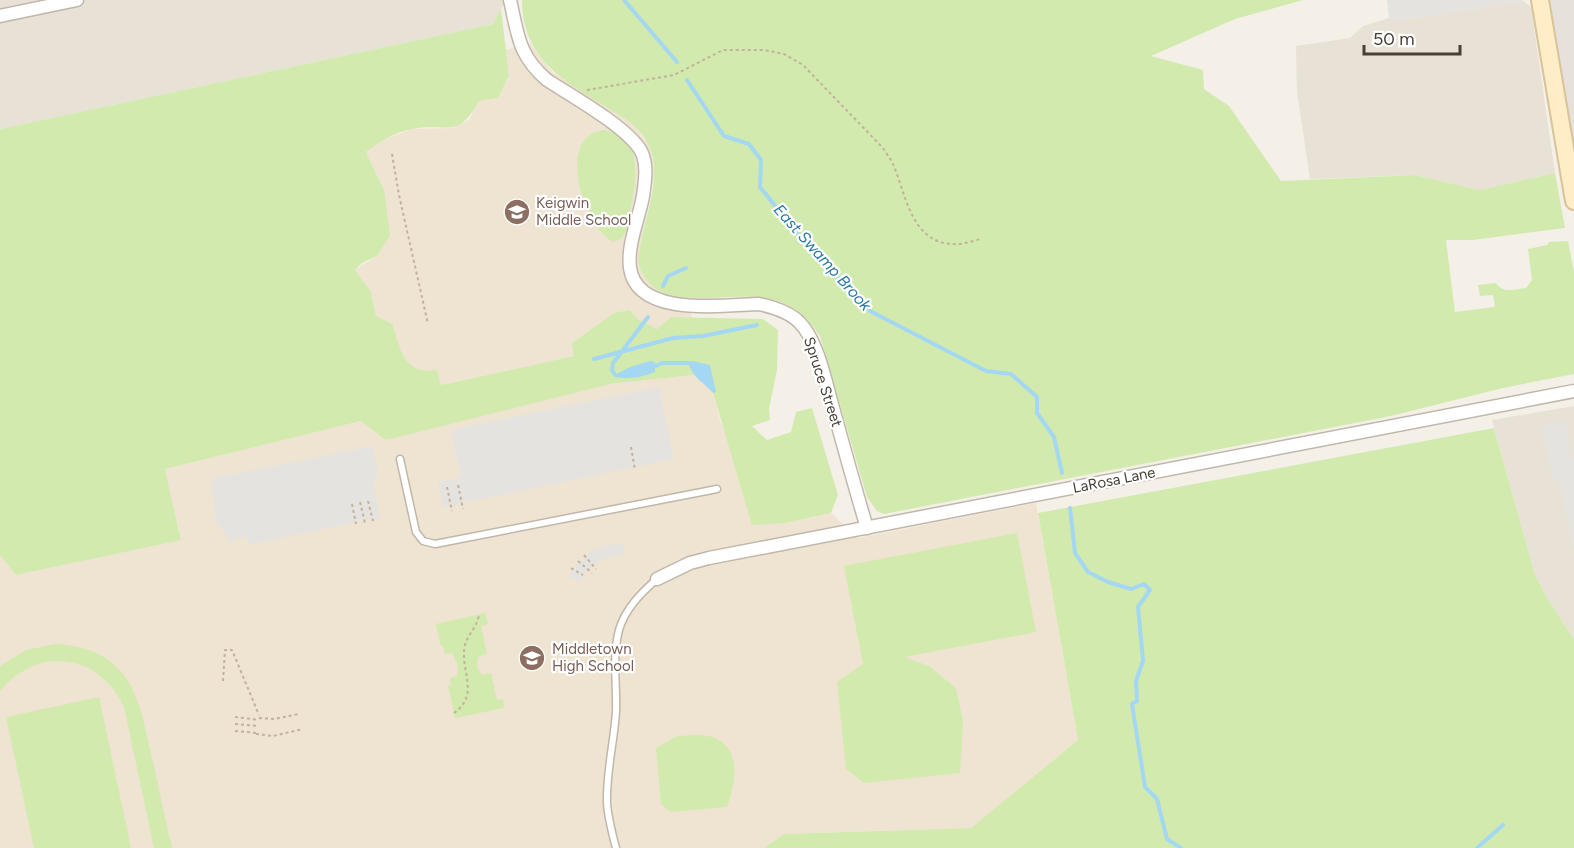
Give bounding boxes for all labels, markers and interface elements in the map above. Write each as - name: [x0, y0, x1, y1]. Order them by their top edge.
- scale bar: [1364, 18, 1460, 56]
- text: 50 m: [1373, 28, 1415, 50]
- place label: Keigwin Middle School: [536, 194, 631, 229]
- school or university icon: Keigwin Middle School: [502, 197, 532, 227]
- water label: East Swamp Brook: [770, 200, 876, 315]
- street label: Spruce Street: [800, 335, 846, 430]
- street label: LaRosa Lane: [1071, 463, 1157, 497]
- place label: Middletown High School: [552, 640, 634, 675]
- school or university icon: Middletown High School: [517, 643, 547, 673]

